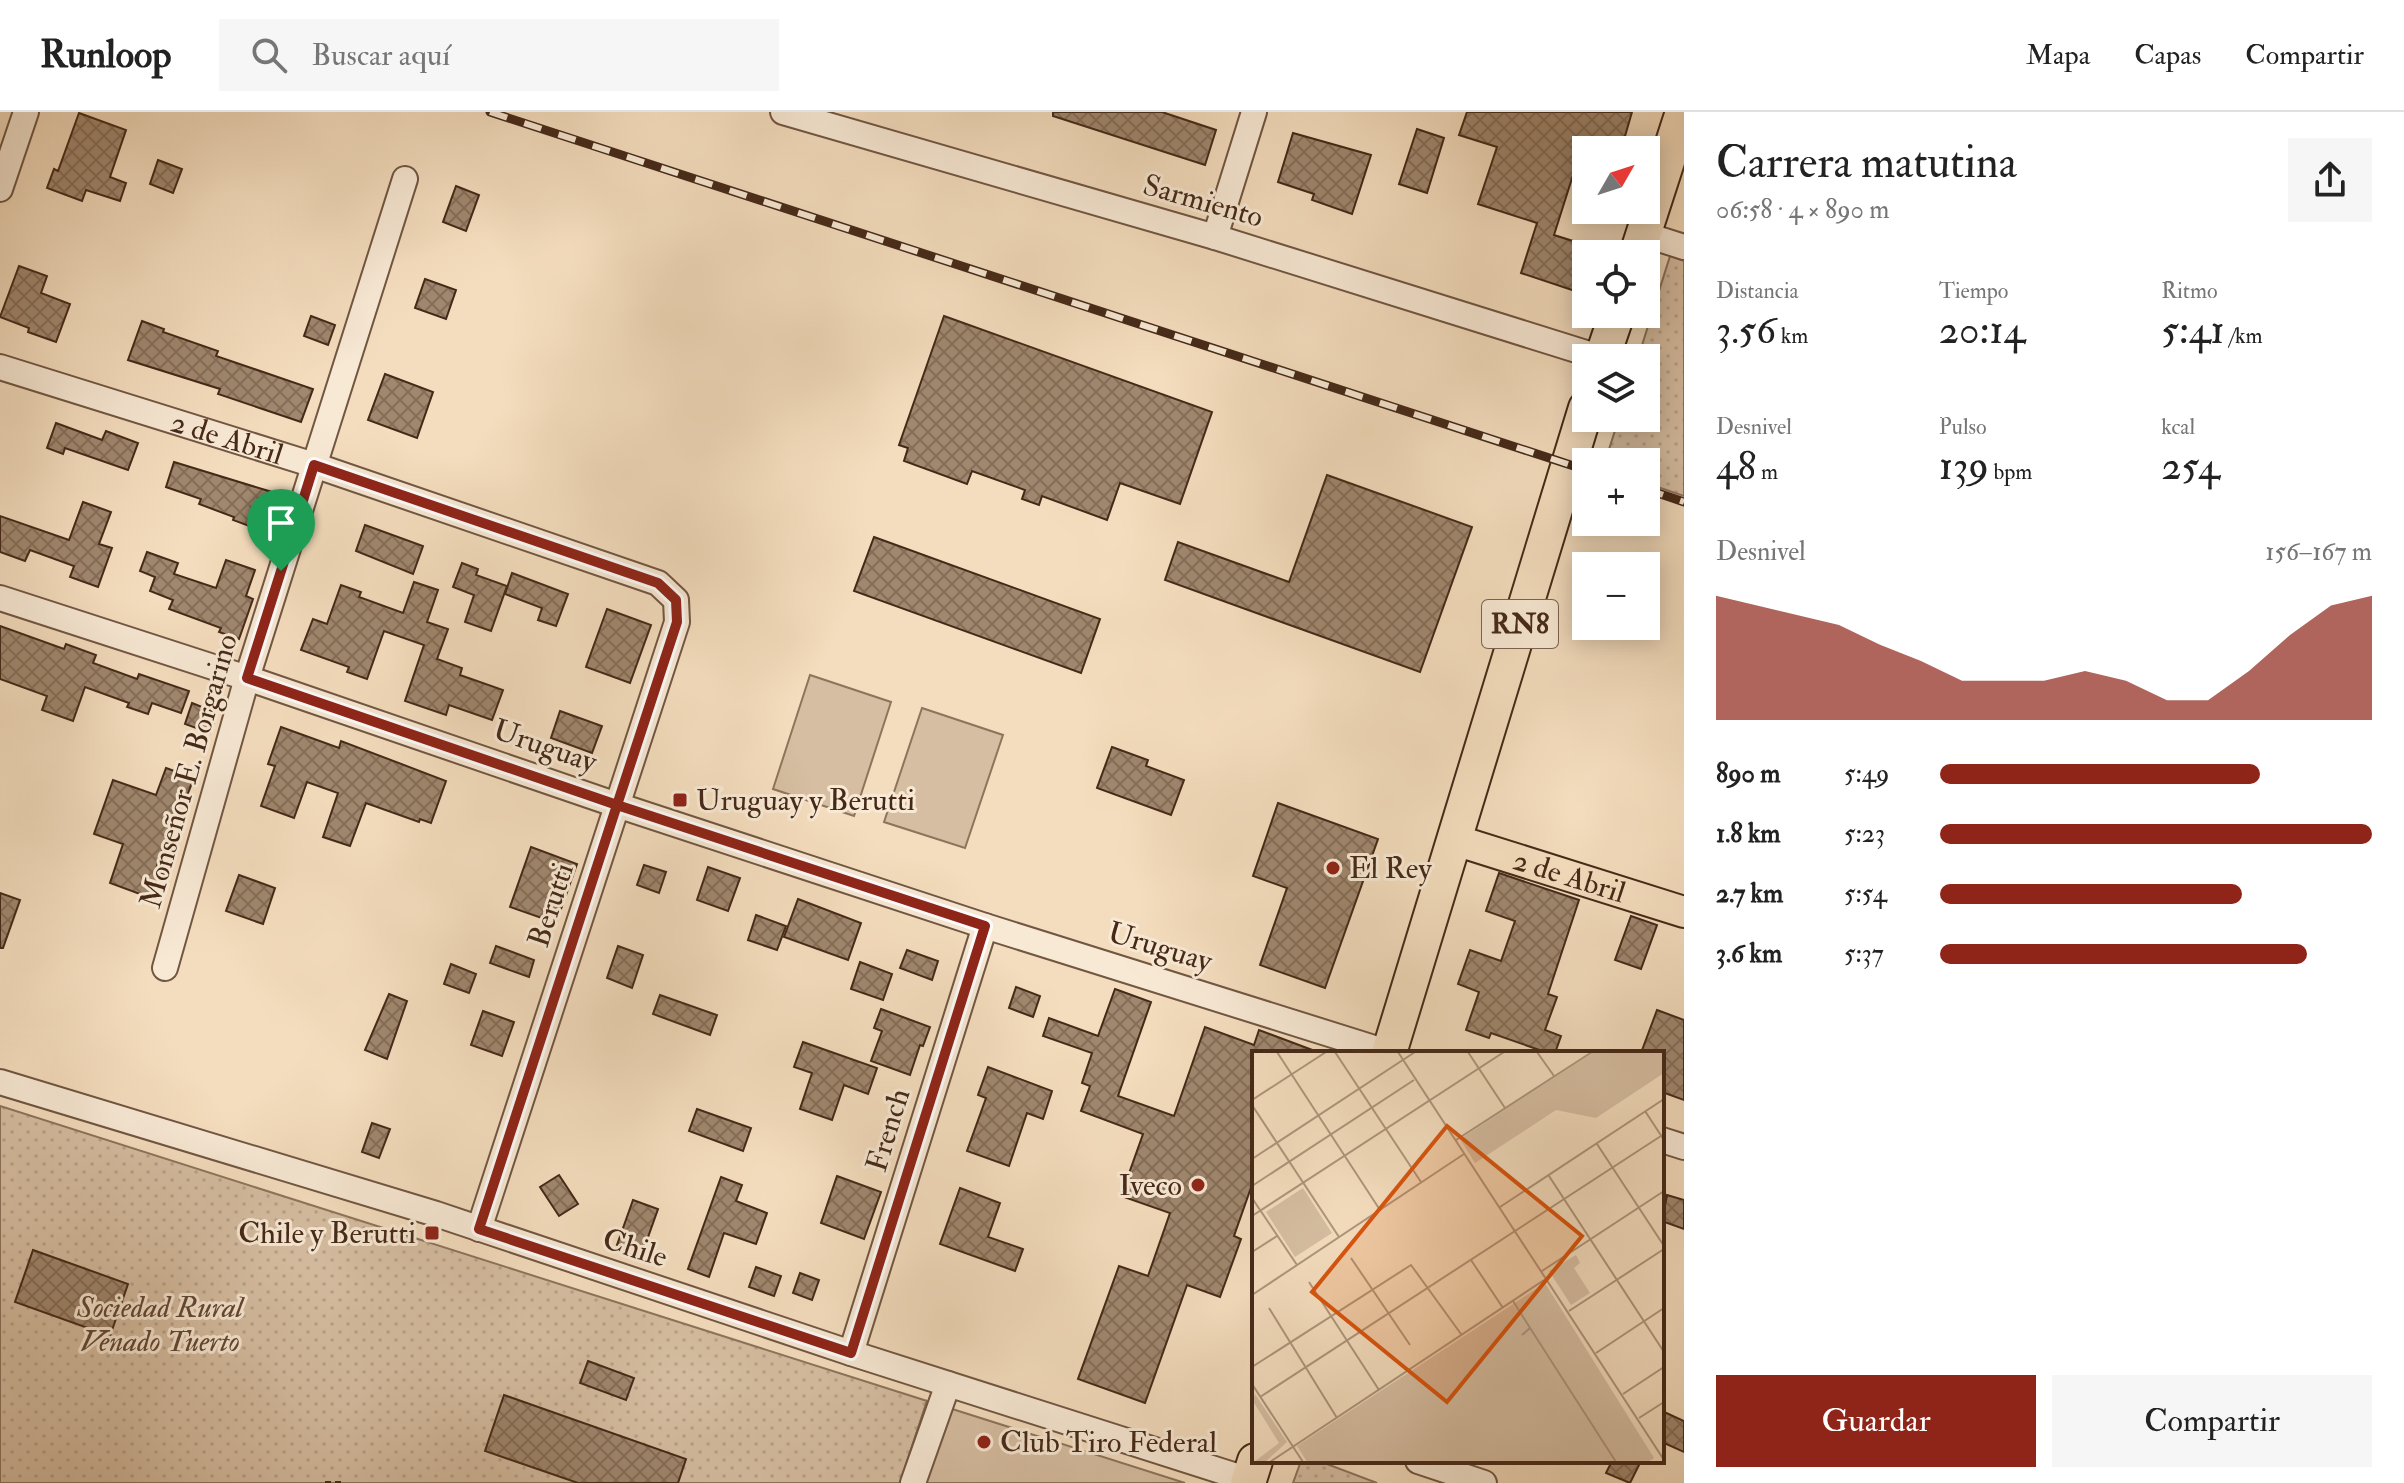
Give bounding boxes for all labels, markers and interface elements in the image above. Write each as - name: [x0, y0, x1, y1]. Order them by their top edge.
- search box: [219, 19, 779, 91]
- text: Runloop: [40, 31, 171, 79]
- icon: search: [247, 33, 291, 77]
- text: Buscar aquí: [311, 37, 450, 74]
- text: Mapa: [2026, 38, 2090, 73]
- text: Capas: [2134, 38, 2201, 73]
- text: Compartir: [2245, 38, 2364, 73]
- north arrow: [1572, 136, 1660, 224]
- map controls: [1572, 136, 1660, 640]
- text: Carrera matutina: [1716, 136, 2017, 191]
- button: share: [2288, 138, 2372, 222]
- street label: Sarmiento: [1139, 166, 1267, 236]
- text: 06:58 · 4 × 890 m: [1716, 194, 1889, 226]
- button: locate: [1572, 240, 1660, 328]
- text: Distancia: [1716, 277, 1799, 305]
- text: Tiempo: [1939, 277, 2008, 305]
- text: Ritmo: [2161, 277, 2218, 305]
- text: 3.56: [1716, 305, 1776, 356]
- text: 20:14: [1939, 305, 2025, 356]
- text: 5:41: [2161, 305, 2225, 356]
- text: km: [1776, 322, 1808, 350]
- text: /km: [2225, 322, 2263, 350]
- button: layers: [1572, 344, 1660, 432]
- street label: 2 de Abril: [166, 403, 288, 473]
- text: Desnivel: [1716, 413, 1792, 441]
- text: Pulso: [1939, 413, 1987, 441]
- text: kcal: [2161, 413, 2195, 441]
- text: 48: [1716, 441, 1756, 492]
- text: 139: [1939, 441, 1989, 492]
- text: 254: [2161, 441, 2220, 492]
- button: +: [1572, 448, 1660, 536]
- text: m: [1756, 458, 1778, 486]
- text: bpm: [1989, 458, 2032, 486]
- pin: [247, 489, 315, 571]
- icon: arrive: [259, 501, 303, 545]
- text: Desnivel: [1716, 536, 1806, 568]
- text: 156–167 m: [2265, 536, 2372, 568]
- button: −: [1572, 552, 1660, 640]
- road number: RN8: [1482, 600, 1558, 648]
- street label: Monseñor E. Borgarino: [132, 630, 246, 912]
- street label: Uruguay: [488, 711, 602, 781]
- text: 890 m: [1716, 758, 1781, 790]
- text: 5:49: [1844, 758, 1889, 790]
- place label: Uruguay y Berutti: [696, 782, 915, 819]
- marker: Uruguay y Berutti: [671, 791, 689, 809]
- text: 1.8 km: [1716, 818, 1781, 850]
- text: 5:23: [1844, 818, 1885, 850]
- street label: 2 de Abril: [1509, 841, 1631, 911]
- place label: El Rey: [1349, 850, 1432, 887]
- street label: Berutti: [520, 858, 582, 952]
- marker: El Rey: [1324, 859, 1342, 877]
- text: 2.7 km: [1716, 878, 1783, 910]
- text: 5:54: [1844, 878, 1887, 910]
- street label: Uruguay: [1103, 914, 1217, 981]
- text: 3.6 km: [1716, 938, 1782, 970]
- text: 5:37: [1844, 938, 1884, 970]
- inset map: [1252, 1051, 1664, 1463]
- street label: French: [858, 1084, 918, 1176]
- place label: Iveco: [1119, 1167, 1182, 1204]
- marker: Iveco: [1189, 1176, 1207, 1194]
- place label: Chile y Berutti: [238, 1215, 416, 1252]
- street label: Chile: [598, 1220, 672, 1276]
- marker: Chile y Berutti: [423, 1224, 441, 1242]
- park label: Sociedad Rural Venado Tuerto: [76, 1289, 246, 1360]
- button: Guardar: [1716, 1375, 2036, 1467]
- button: Compartir: [2052, 1375, 2372, 1467]
- place label: Club Tiro Federal: [1000, 1424, 1217, 1461]
- marker: Club Tiro Federal: [975, 1433, 993, 1451]

